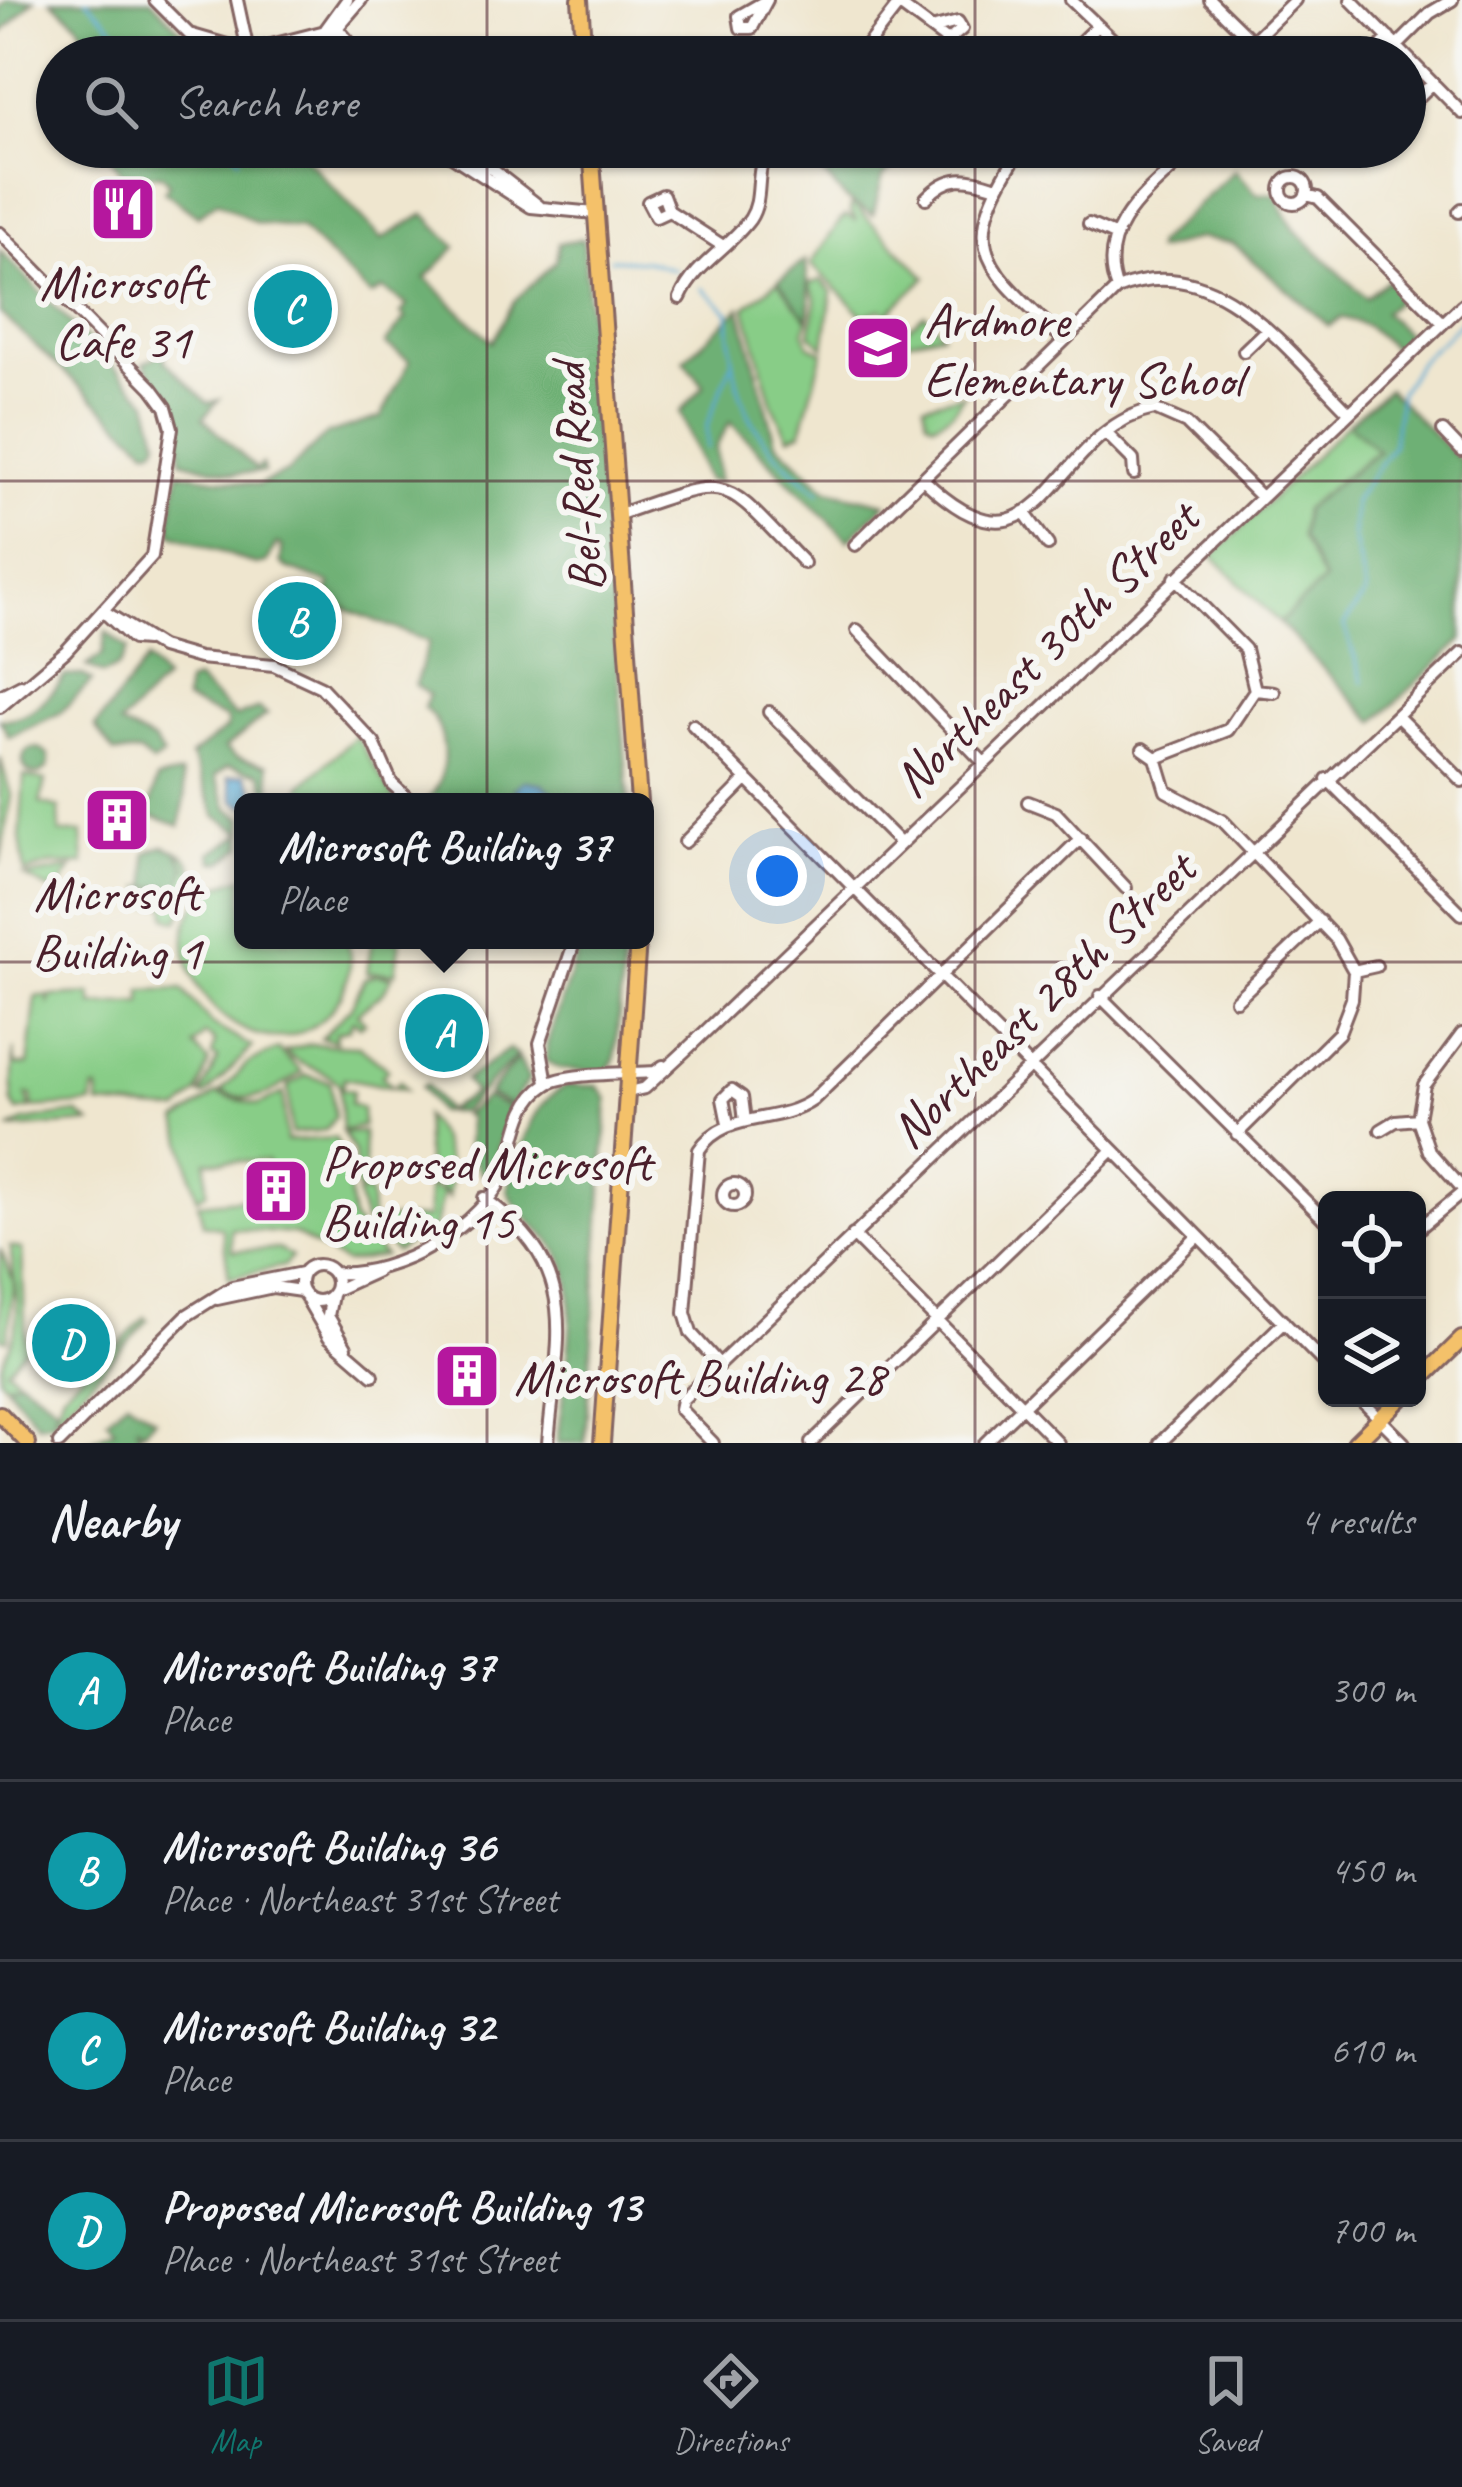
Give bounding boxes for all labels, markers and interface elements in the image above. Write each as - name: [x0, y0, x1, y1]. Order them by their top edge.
- search box: [36, 36, 1426, 168]
- icon: search: [78, 69, 144, 135]
- text: Search here: [174, 74, 357, 131]
- restaurant icon: Microsoft Cafe 31: [88, 174, 158, 244]
- place label: Microsoft Cafe 31: [40, 250, 210, 373]
- pin: C: [254, 264, 332, 354]
- place label: Ardmore Elementary School: [924, 288, 1251, 411]
- school or university icon: Ardmore Elementary School: [843, 313, 913, 383]
- street label: Bel-Red Road: [534, 353, 619, 595]
- street label: Northeast 30th Street: [880, 483, 1215, 810]
- pin: B: [258, 576, 336, 666]
- building icon: Microsoft Building 1: [82, 785, 152, 855]
- popup: [234, 793, 654, 949]
- text: Microsoft Building 37: [278, 818, 610, 875]
- street label: Northeast 28th Street: [877, 834, 1212, 1161]
- your location: [747, 846, 807, 906]
- place label: Microsoft Building 1: [32, 861, 205, 984]
- text: Place: [278, 875, 346, 924]
- pin: A: [405, 988, 483, 1078]
- place label: Proposed Microsoft Building 15: [322, 1131, 656, 1254]
- building icon: Proposed Microsoft Building 15: [241, 1156, 311, 1226]
- map controls: [1318, 1191, 1426, 1407]
- button: locate: [1318, 1191, 1426, 1299]
- pin: D: [32, 1298, 110, 1388]
- button: layers: [1318, 1299, 1426, 1407]
- building icon: Microsoft Building 28: [432, 1341, 502, 1411]
- place label: Microsoft Building 28: [514, 1345, 890, 1409]
- text: Nearby: [48, 1489, 176, 1553]
- text: 4 results: [1300, 1497, 1414, 1546]
- text: Microsoft Building 37: [162, 1638, 494, 1695]
- text: A: [77, 1666, 97, 1715]
- text: 300 m: [1330, 1666, 1414, 1715]
- text: Place: [162, 1695, 230, 1744]
- text: Microsoft Building 36: [162, 1818, 495, 1875]
- text: B: [77, 1846, 97, 1895]
- text: 450 m: [1330, 1846, 1414, 1895]
- text: Place · Northeast 31st Street: [162, 1875, 558, 1924]
- text: Microsoft Building 32: [162, 1998, 494, 2055]
- text: C: [78, 2026, 96, 2075]
- text: 610 m: [1330, 2026, 1414, 2075]
- text: Place: [162, 2055, 230, 2104]
- text: Proposed Microsoft Building 13: [162, 2178, 641, 2235]
- text: D: [76, 2206, 98, 2255]
- text: 700 m: [1330, 2206, 1414, 2255]
- text: Place · Northeast 31st Street: [162, 2235, 558, 2284]
- tab: Map: [203, 2348, 269, 2462]
- tab: Directions: [674, 2348, 788, 2462]
- tab: Saved: [1193, 2348, 1259, 2462]

